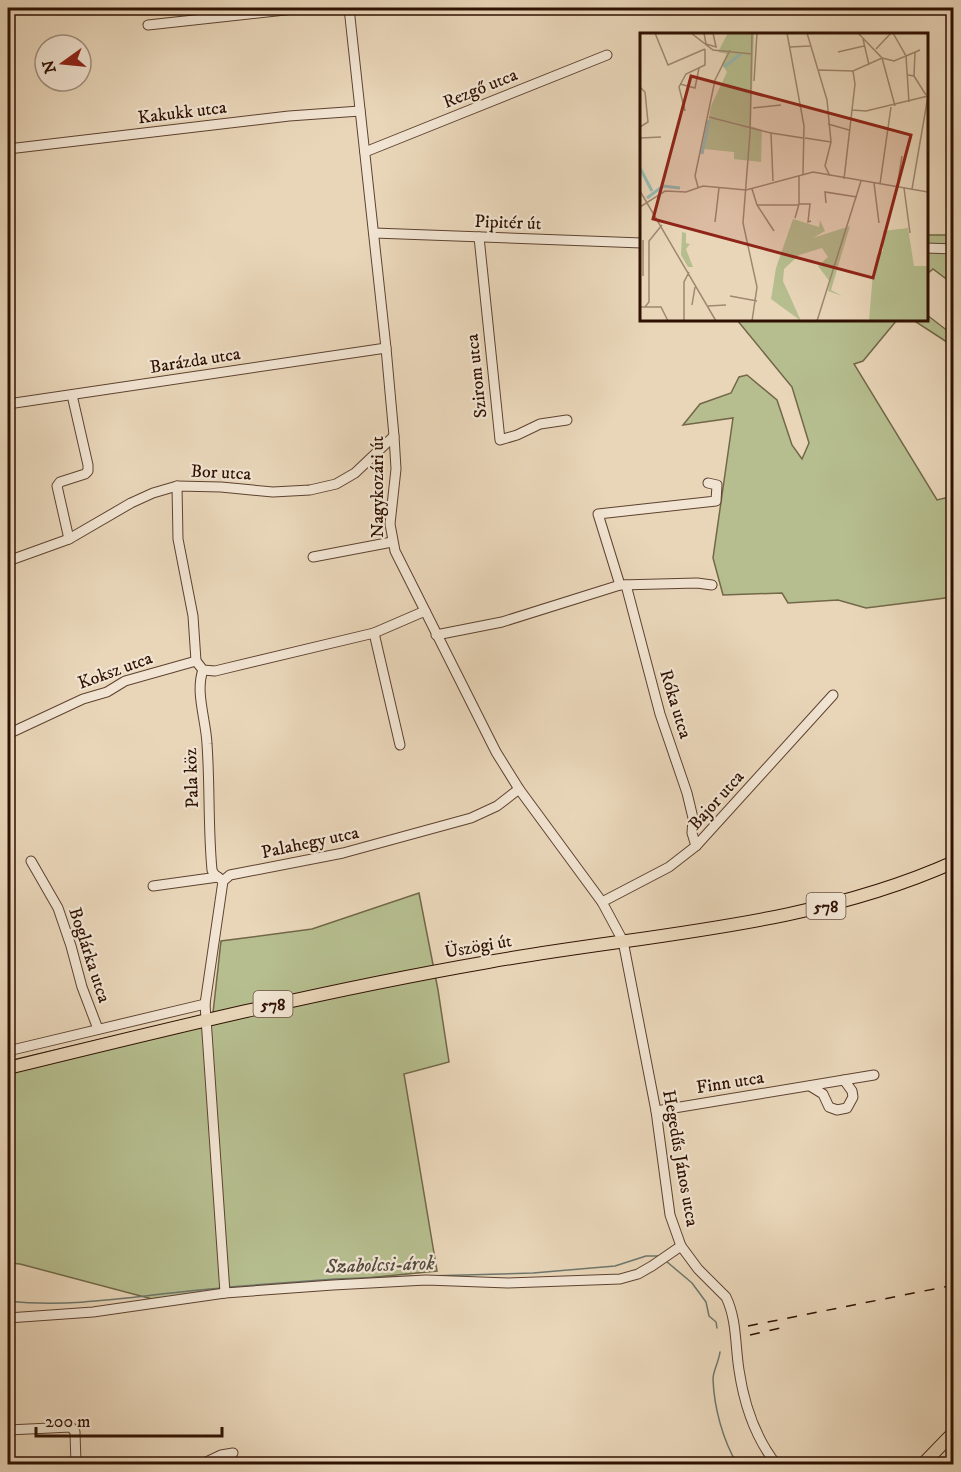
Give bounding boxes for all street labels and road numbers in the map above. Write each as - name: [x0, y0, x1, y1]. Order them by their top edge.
- street label: Rezgő utca: [440, 64, 521, 114]
- street label: Kakukk utca: [136, 97, 228, 129]
- street label: Pipitér út: [474, 211, 542, 235]
- street label: Szirom utca: [462, 332, 492, 419]
- street label: Barázda utca: [148, 343, 242, 379]
- street label: Nagykozári út: [367, 436, 389, 538]
- street label: Bor utca: [190, 460, 252, 486]
- street label: Koksz utca: [75, 647, 156, 695]
- street label: Róka utca: [654, 667, 696, 742]
- street label: Pala köz: [180, 747, 204, 808]
- street label: Bajor utca: [684, 766, 749, 835]
- street label: Palahegy utca: [259, 822, 361, 864]
- road number: 578: [806, 893, 846, 919]
- street label: Boglárka utca: [63, 905, 115, 1006]
- street label: Üszögi út: [443, 930, 514, 964]
- road number: 578: [254, 991, 292, 1017]
- street label: Finn utca: [695, 1067, 766, 1099]
- street label: Hegedűs János utca: [657, 1088, 703, 1229]

